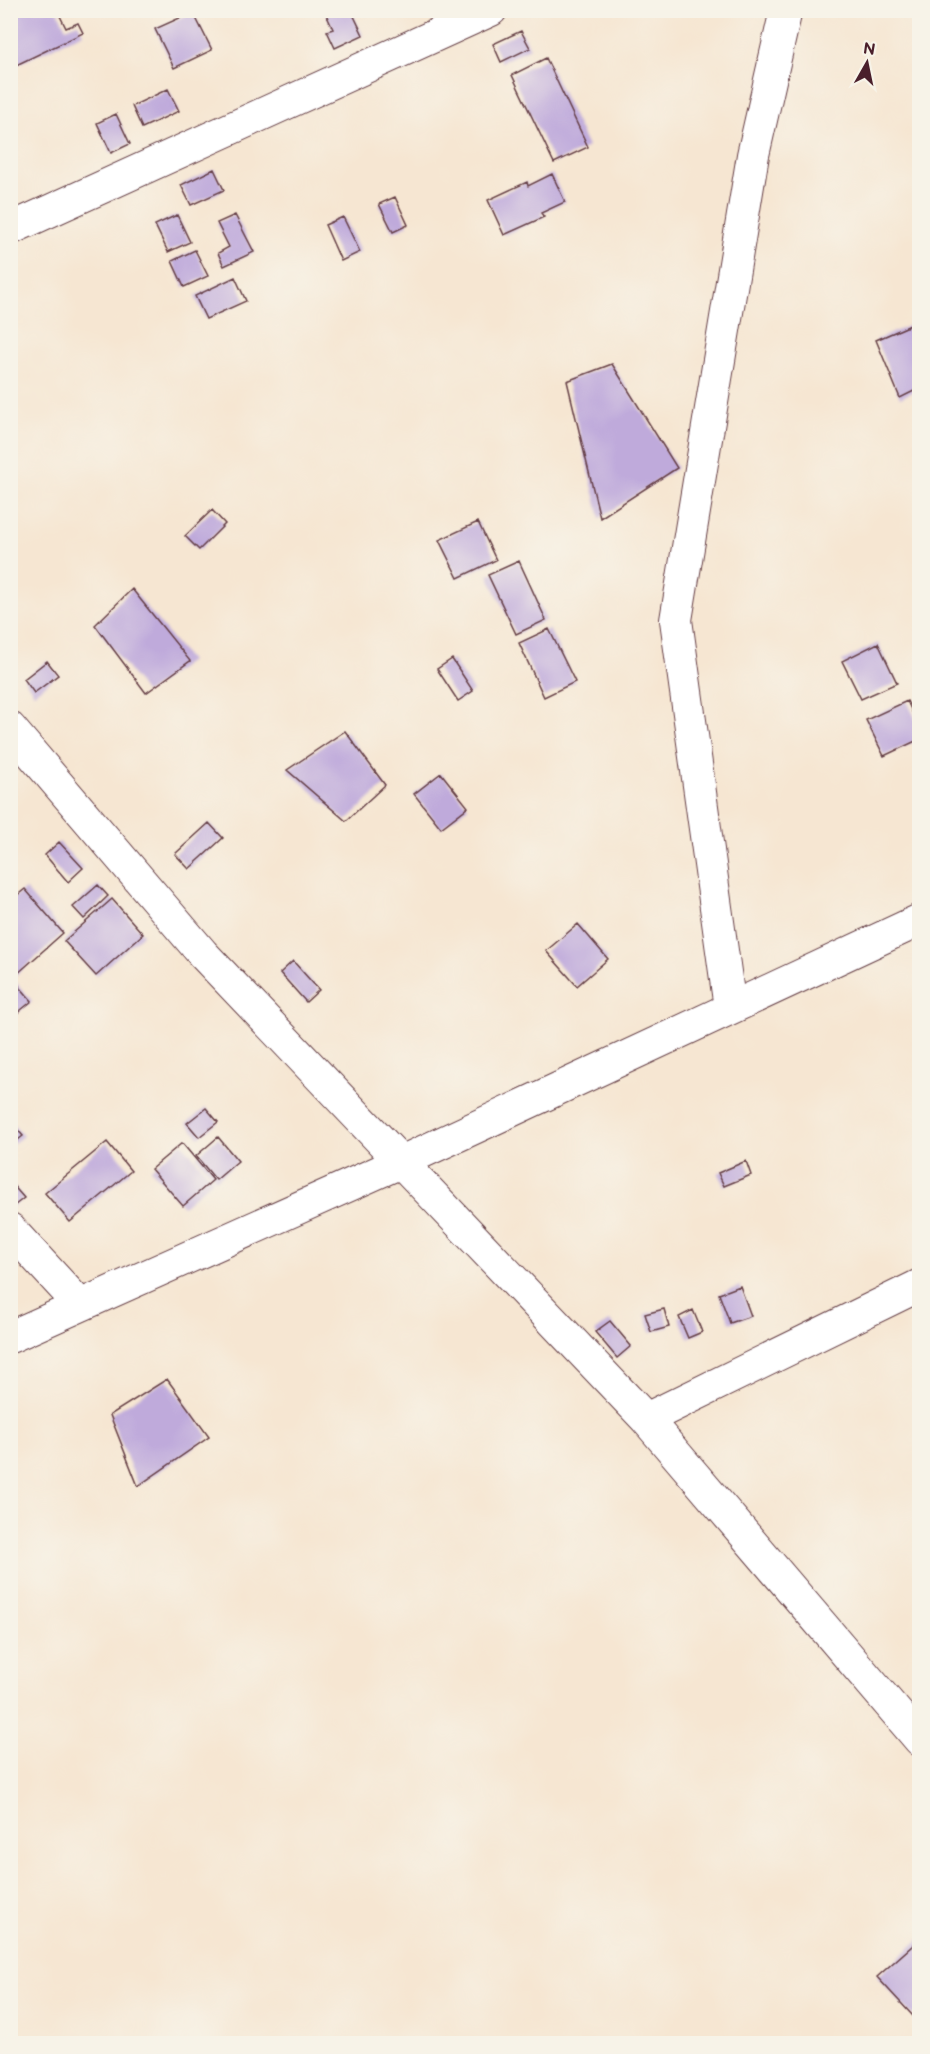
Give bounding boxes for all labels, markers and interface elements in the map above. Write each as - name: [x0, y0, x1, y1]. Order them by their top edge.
- north arrow: [837, 33, 897, 93]
- text: N: [862, 39, 877, 60]

